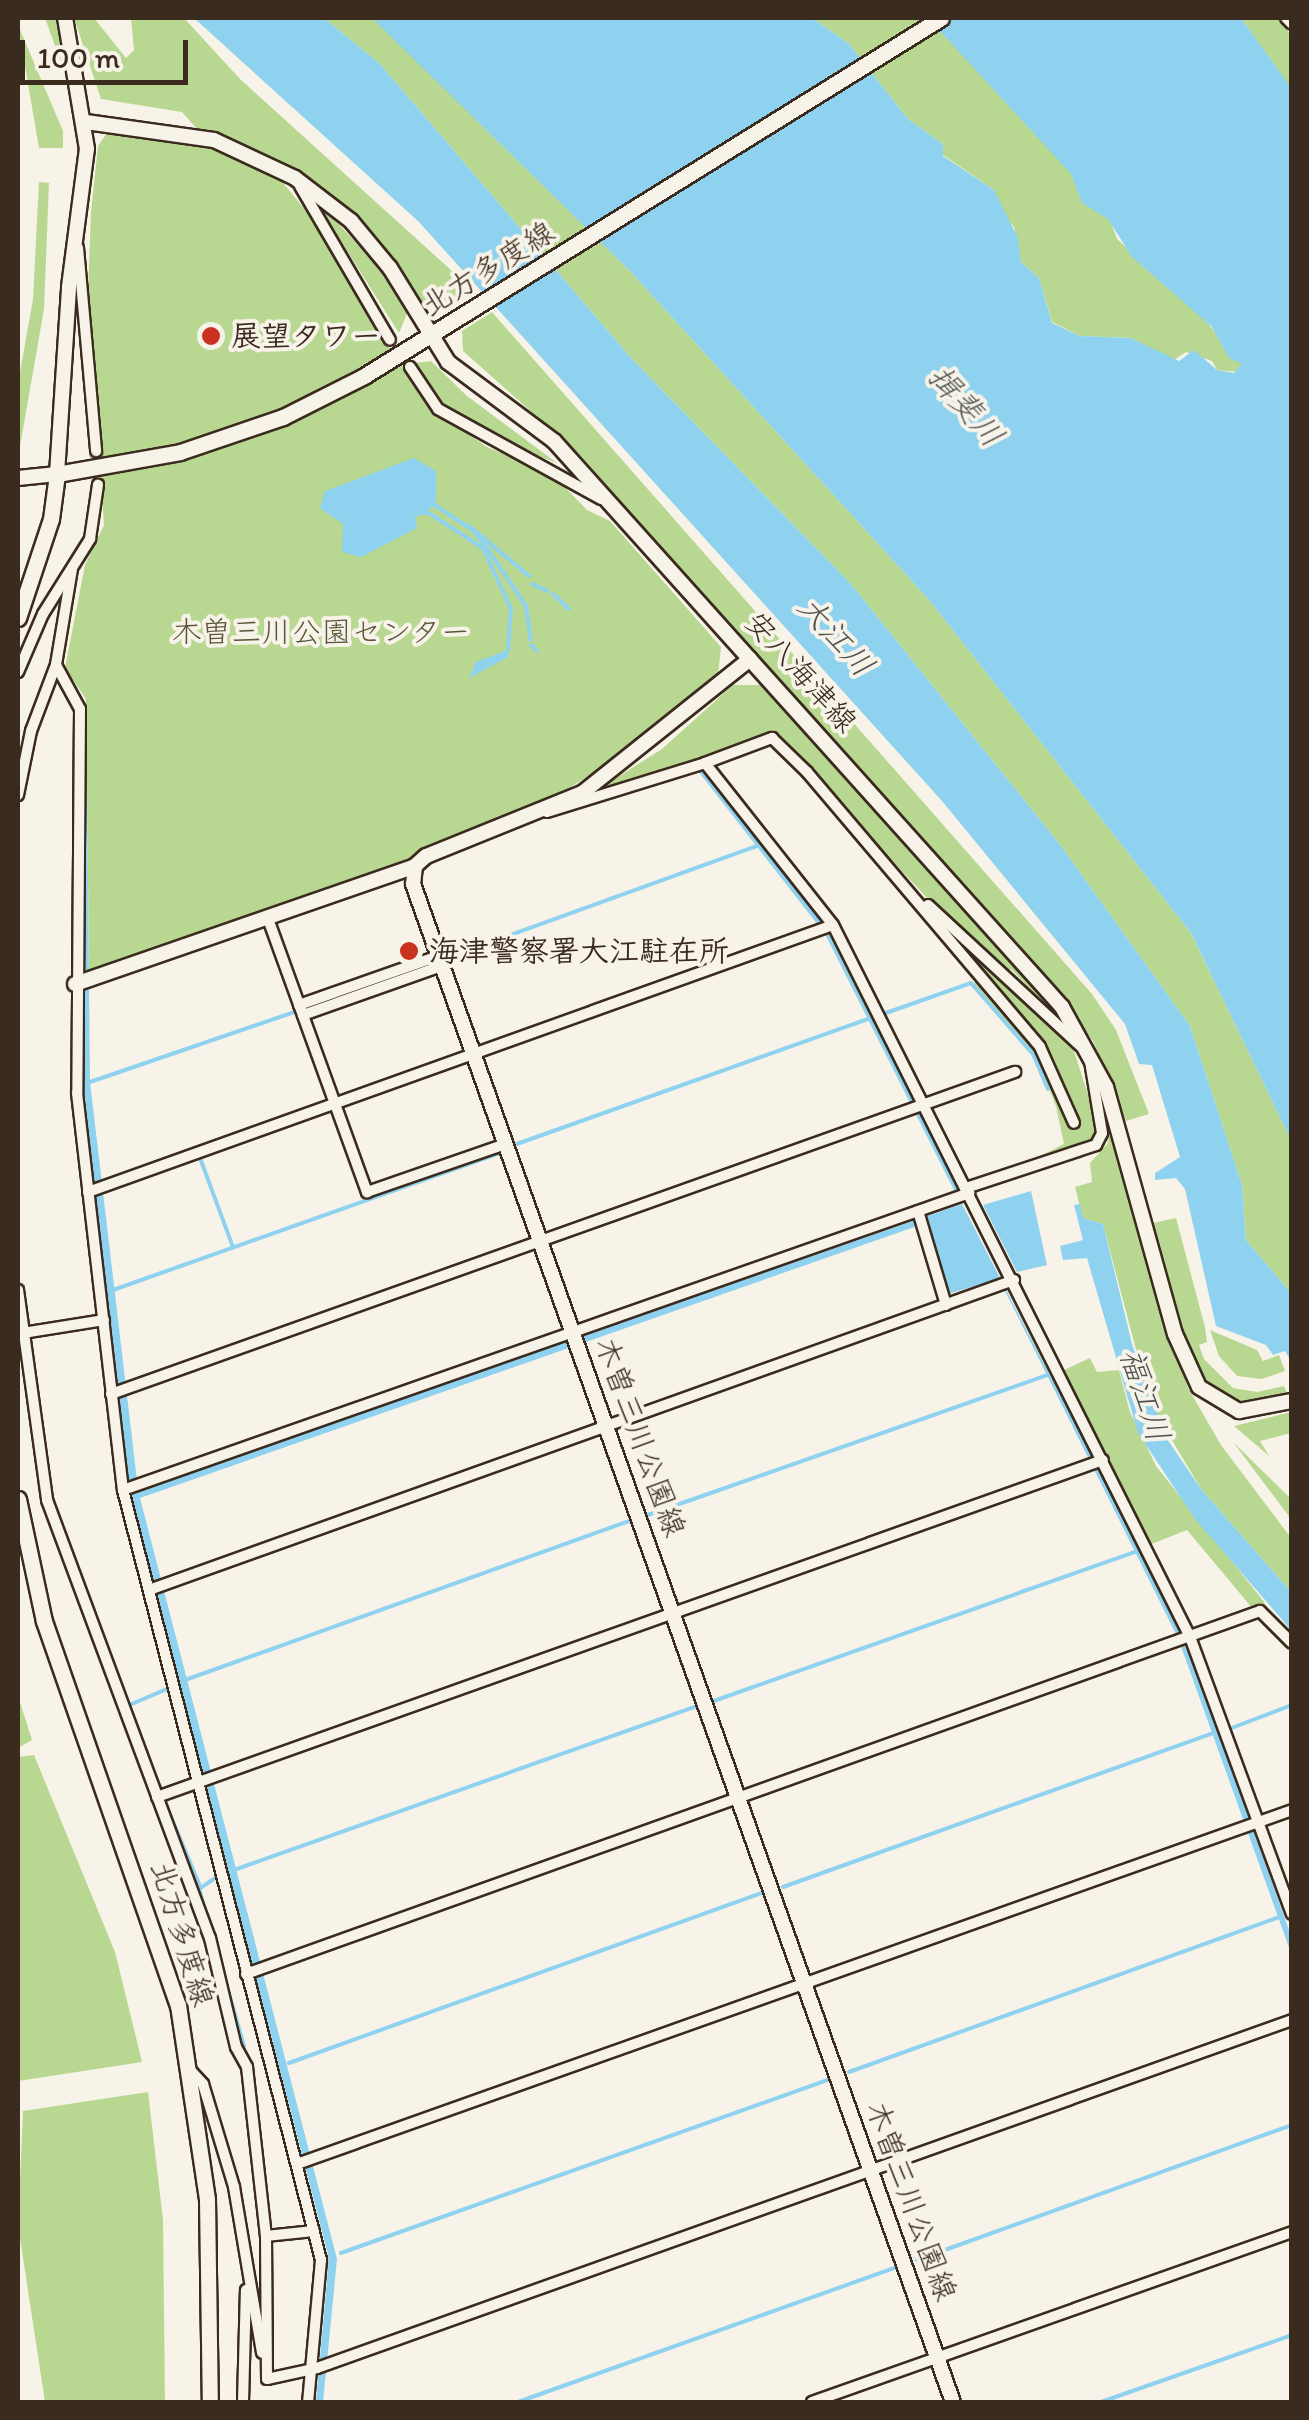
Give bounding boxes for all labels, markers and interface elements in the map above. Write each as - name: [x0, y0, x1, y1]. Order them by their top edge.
- scale bar: [25, 20, 192, 82]
- text: 100 m: [37, 39, 120, 76]
- street label: 北方多度線: [415, 214, 561, 324]
- place label: 展望タワー: [231, 318, 381, 354]
- marker: 展望タワー: [200, 325, 222, 347]
- water label: 揖斐川: [920, 357, 1012, 455]
- water label: 大江川: [790, 587, 882, 685]
- street label: 安八海津線: [737, 604, 865, 740]
- park label: 木曽三川公園センター: [171, 614, 471, 650]
- place label: 海津警察署大江駐在所: [429, 933, 729, 969]
- marker: 海津警察署大江駐在所: [398, 940, 420, 962]
- street label: 木曽三川公園線: [587, 1332, 693, 1542]
- water label: 福江川: [1112, 1343, 1178, 1447]
- street label: 北方多度線: [143, 1857, 221, 2011]
- street label: 木曽三川公園線: [858, 2096, 964, 2306]

